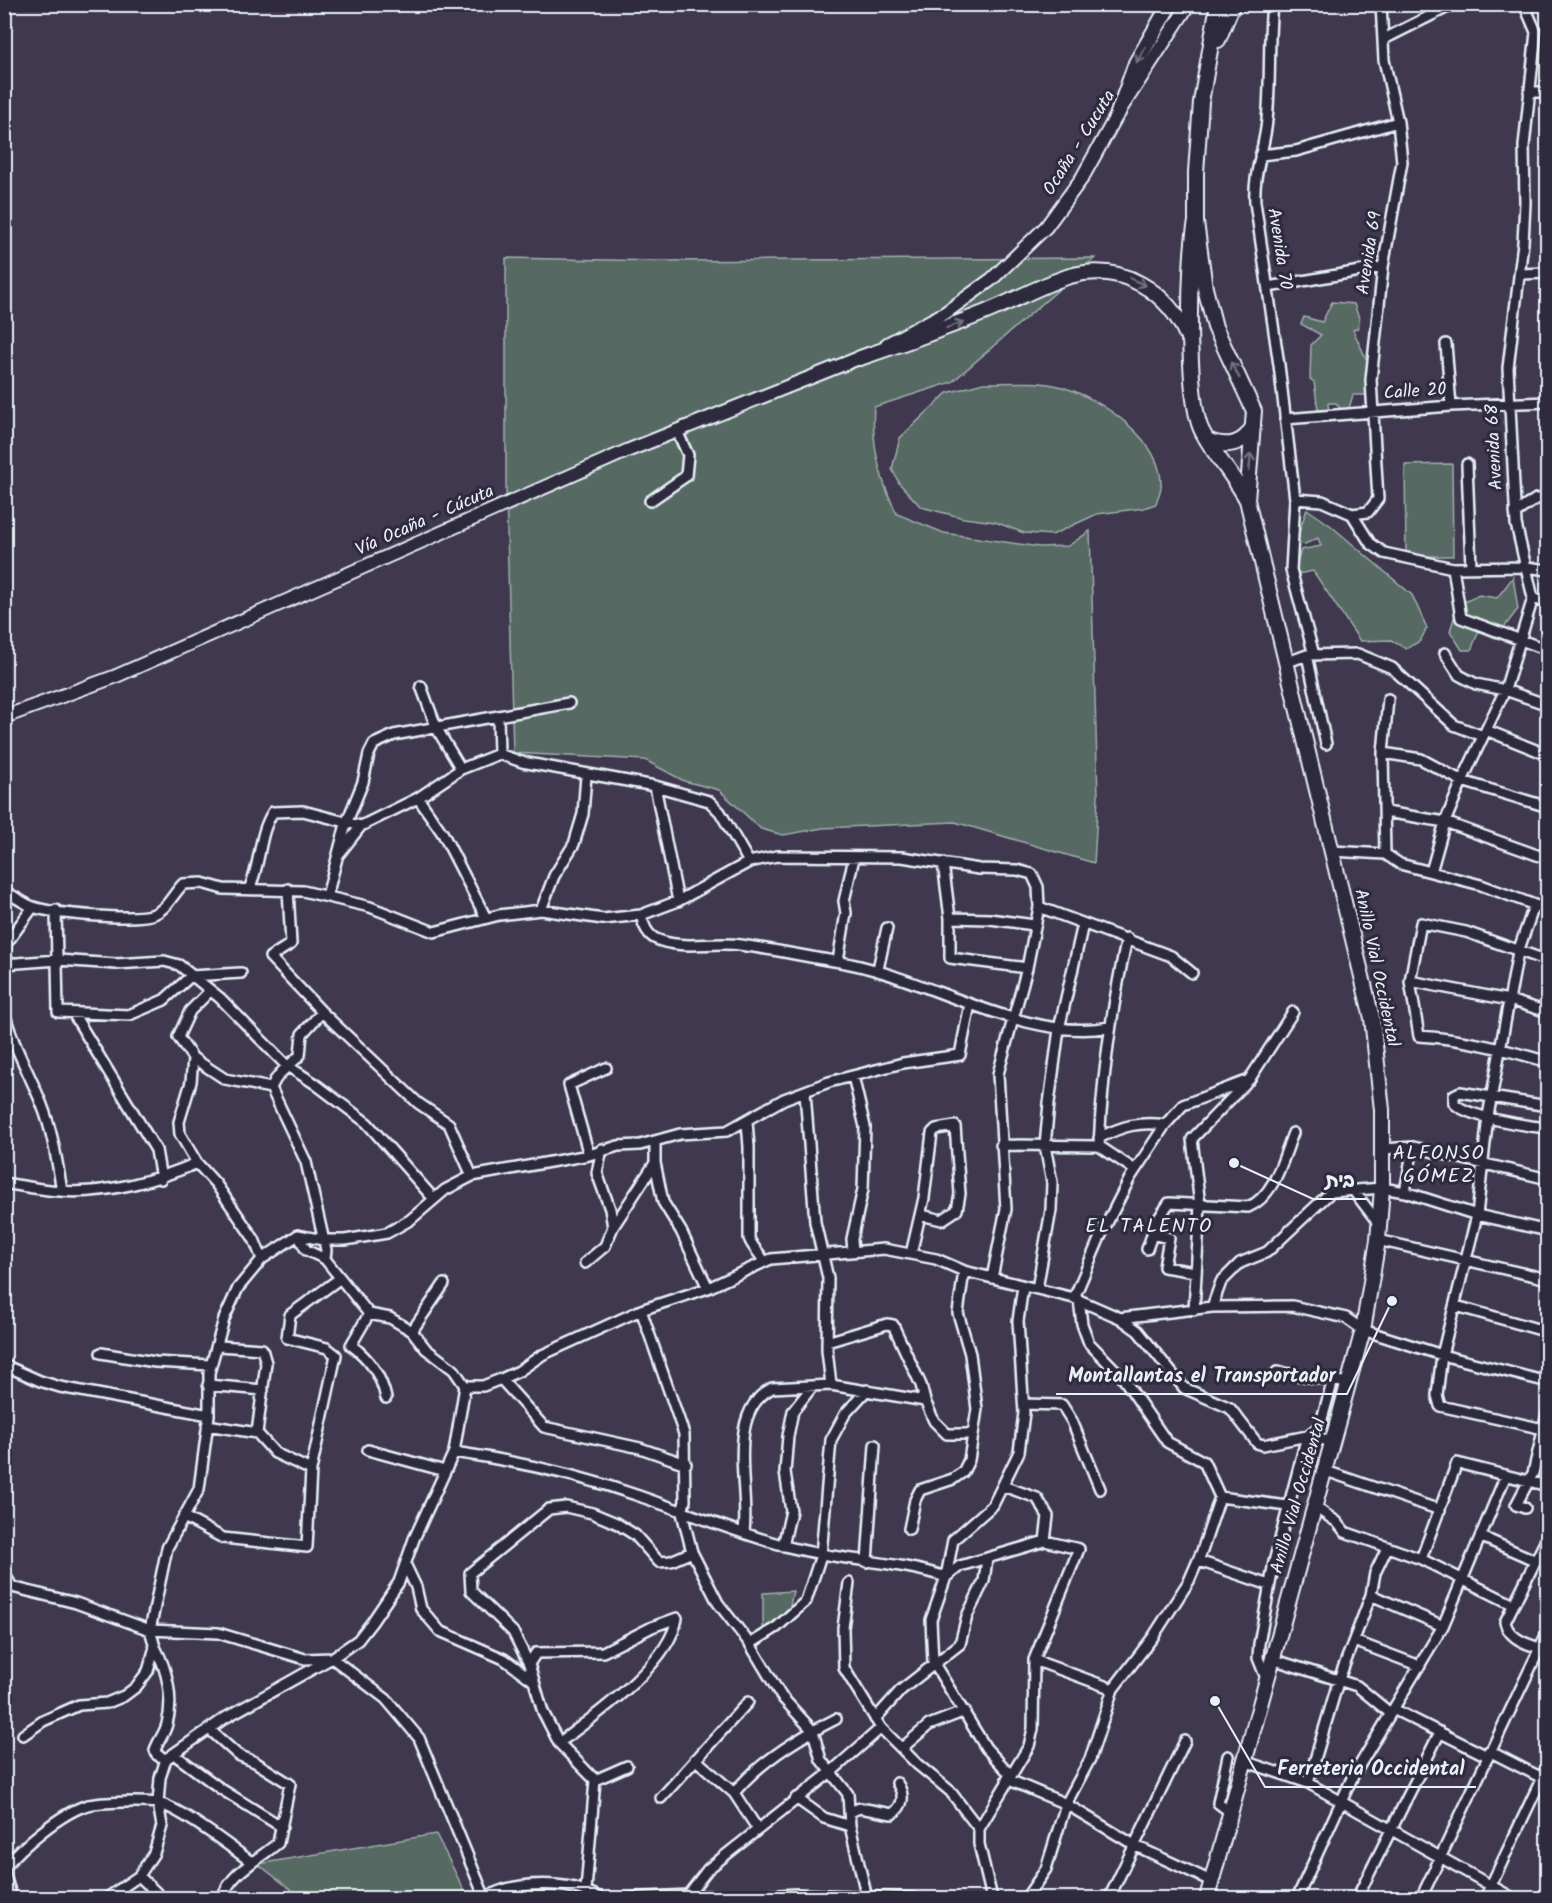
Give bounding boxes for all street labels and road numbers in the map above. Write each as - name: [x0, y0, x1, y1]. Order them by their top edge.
- street label: Ocaña - Cucuta: [1036, 85, 1124, 201]
- street label: Avenida 70: [1258, 206, 1300, 292]
- street label: Avenida 69: [1349, 209, 1391, 297]
- street label: Calle 20: [1383, 375, 1447, 409]
- street label: Avenida 68: [1478, 403, 1512, 491]
- street label: Vía Ocaña - Cúcuta: [351, 477, 499, 565]
- street label: Anillo Vial Occidental: [1345, 886, 1407, 1050]
- street label: Anillo Vial Occidental: [1263, 1414, 1335, 1577]

